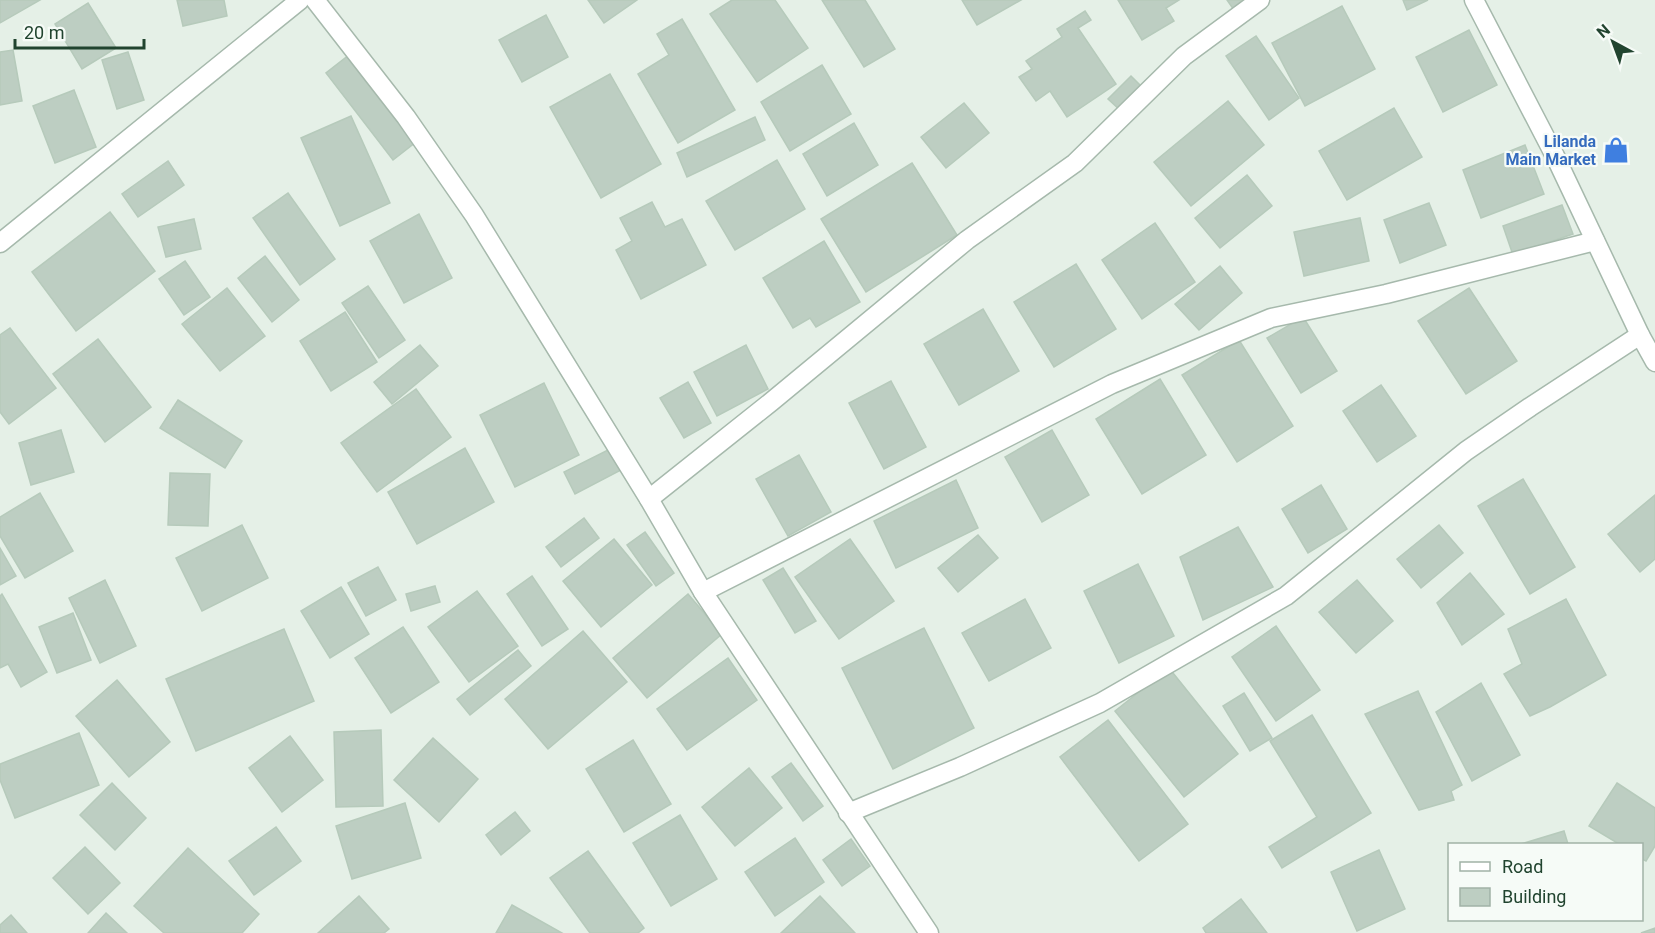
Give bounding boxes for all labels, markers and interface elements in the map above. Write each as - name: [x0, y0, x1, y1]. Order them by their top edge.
- scale bar: [15, 12, 144, 50]
- north arrow: [1583, 12, 1643, 72]
- text: N: [1593, 20, 1614, 42]
- text: 20 m: [24, 22, 64, 43]
- place label: Lilanda Main Market: [1505, 132, 1597, 169]
- shop icon: Lilanda Main Market: [1601, 135, 1631, 165]
- legend: [1448, 843, 1643, 921]
- text: Road: [1502, 856, 1543, 877]
- text: Building: [1502, 886, 1566, 907]

